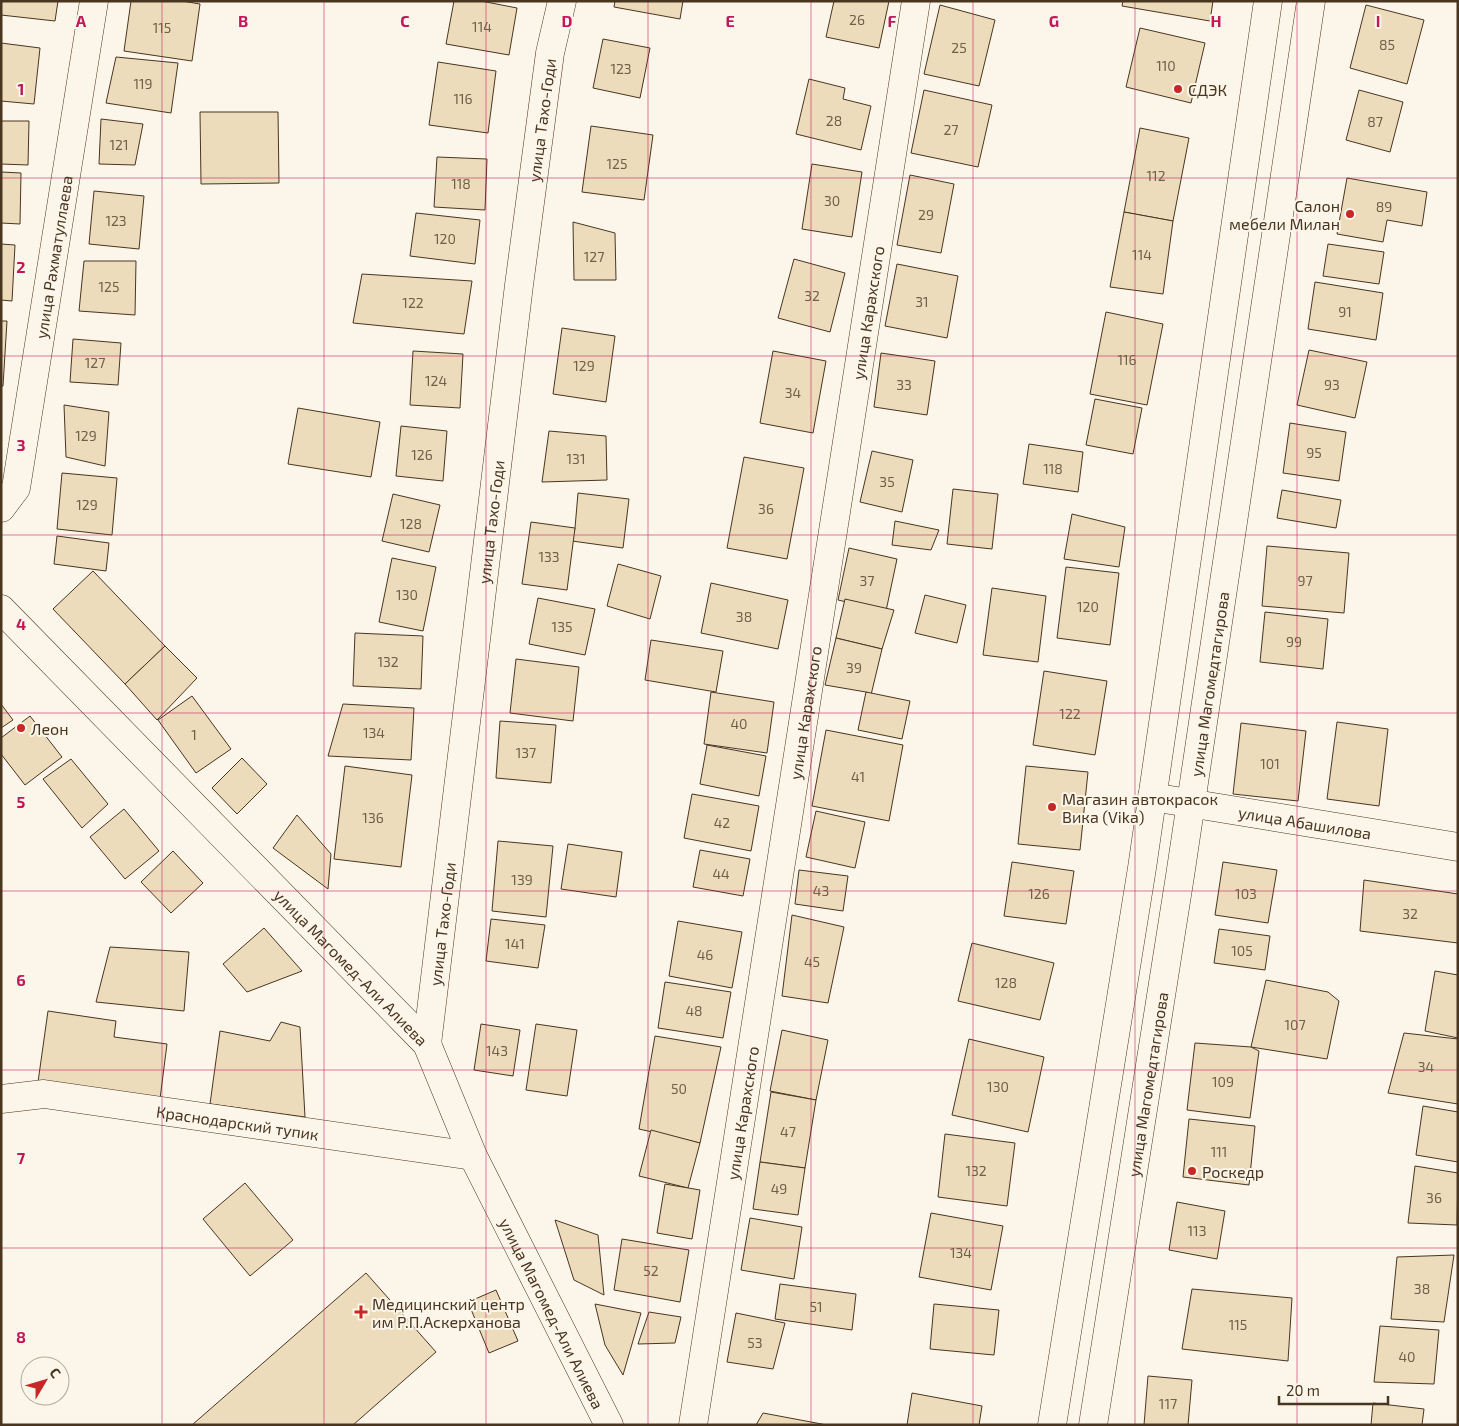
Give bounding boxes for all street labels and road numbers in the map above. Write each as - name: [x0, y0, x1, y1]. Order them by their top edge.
- street label: улица Тахо-Годи: [523, 57, 559, 183]
- street label: улица Рахматуллаева: [31, 174, 75, 340]
- street label: улица Карахского: [847, 244, 887, 381]
- street label: улица Тахо-Годи: [473, 459, 507, 585]
- street label: улица Магомедтагирова: [1186, 590, 1232, 778]
- street label: улица Карахского: [785, 644, 824, 781]
- street label: улица Абашилова: [1237, 802, 1373, 842]
- street label: улица Тахо-Годи: [425, 861, 458, 987]
- street label: улица Магомед-Али Алиева: [270, 885, 432, 1049]
- street label: улица Магомедтагирова: [1123, 990, 1171, 1178]
- street label: улица Карахского: [722, 1045, 762, 1181]
- street label: Краснодарский тупик: [155, 1101, 321, 1143]
- street label: улица Магомед-Али Алиева: [495, 1215, 609, 1412]

